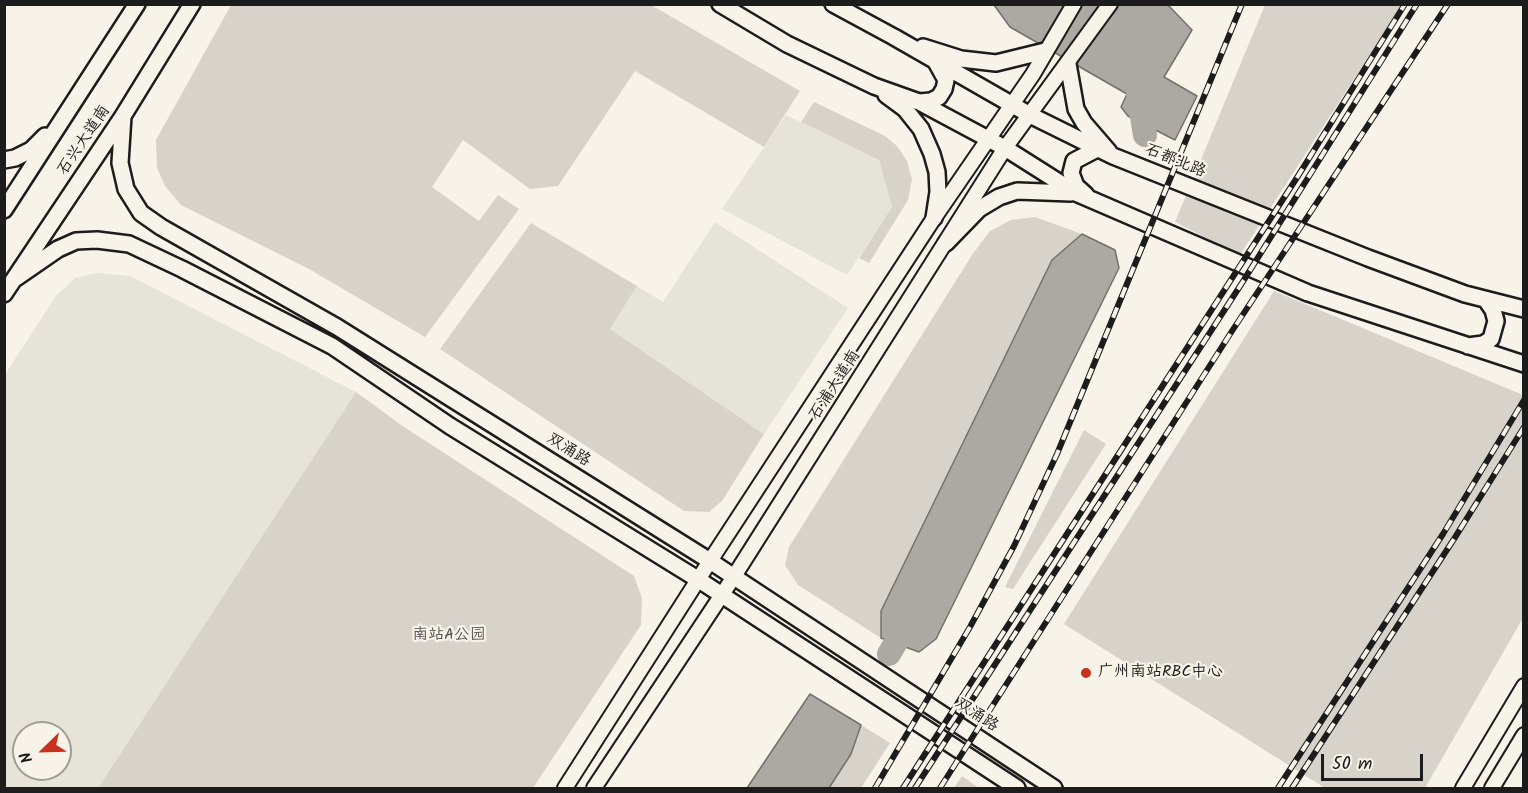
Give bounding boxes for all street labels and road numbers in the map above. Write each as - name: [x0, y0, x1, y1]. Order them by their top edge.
- street label: 石兴大道南: [55, 102, 115, 180]
- street label: 石都北路: [1142, 141, 1208, 183]
- street label: 石浦大道南: [806, 347, 866, 425]
- street label: 双涌路: [543, 430, 593, 472]
- street label: 双涌路: [951, 695, 1001, 737]

